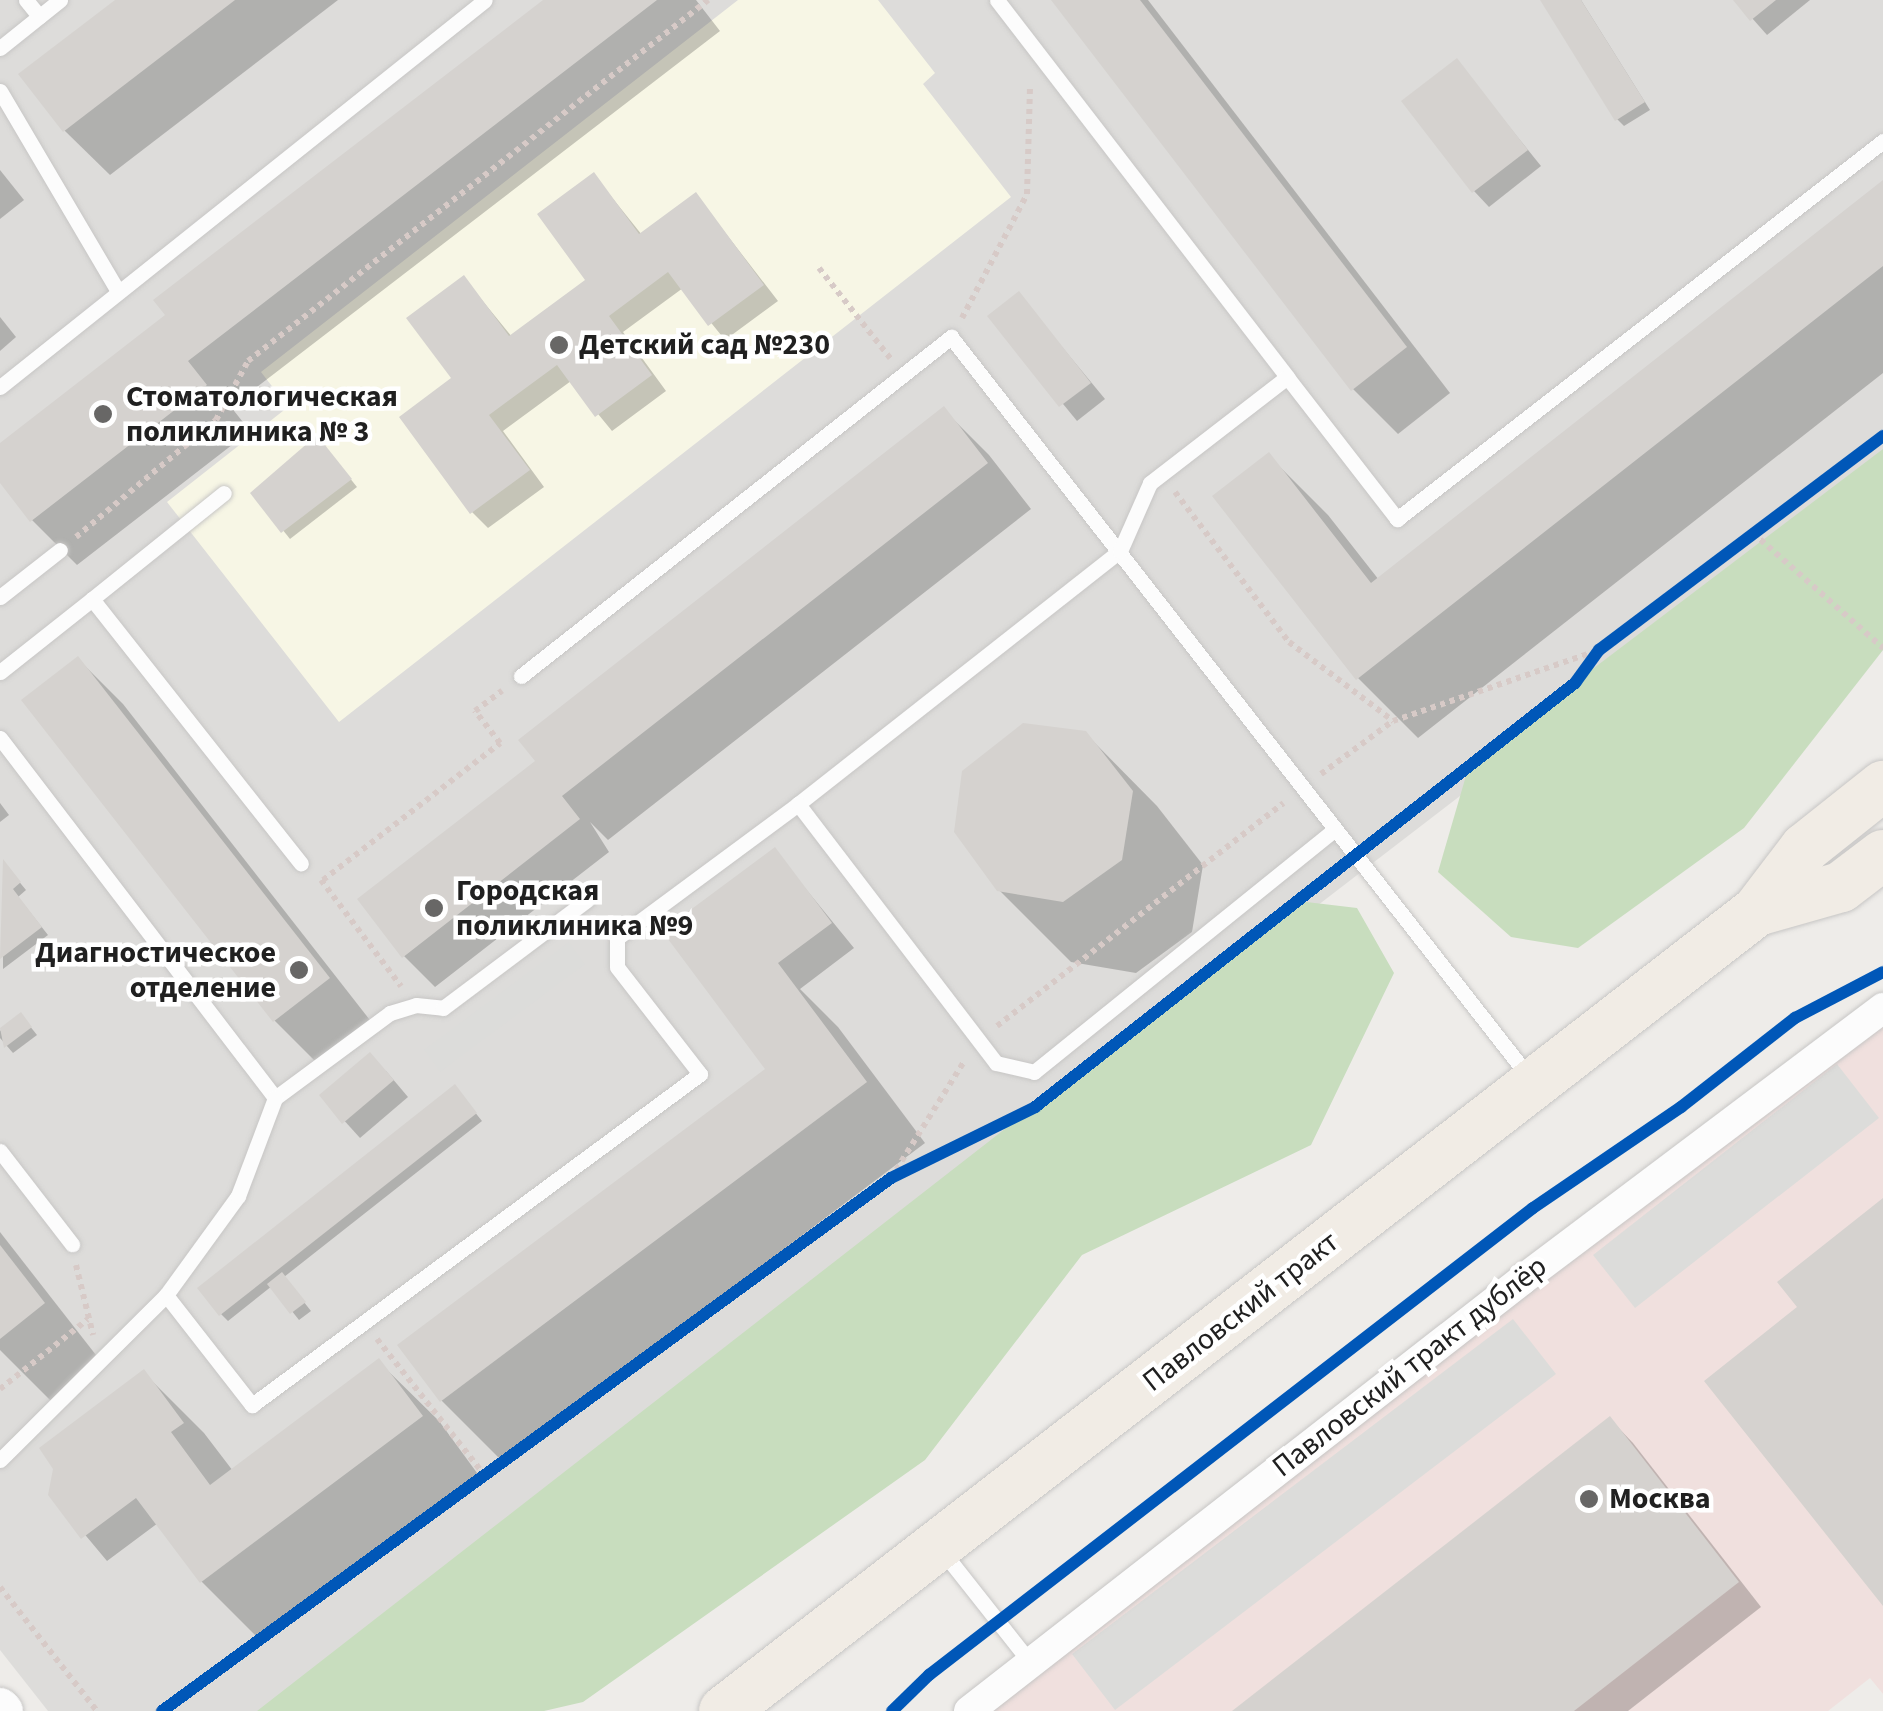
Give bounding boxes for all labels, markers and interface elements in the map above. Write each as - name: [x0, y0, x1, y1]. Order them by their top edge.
- place label: Детский сад №230: [579, 327, 830, 363]
- marker: Детский сад №230: [548, 334, 570, 356]
- place label: Стоматологическая поликлиника № 3: [126, 379, 398, 450]
- marker: Стоматологическая поликлиника № 3: [90, 401, 116, 427]
- place label: Городская поликлиника №9: [456, 873, 693, 944]
- marker: Городская поликлиника №9: [421, 895, 447, 921]
- place label: Диагностическое отделение: [35, 935, 276, 1006]
- marker: Диагностическое отделение: [286, 957, 312, 983]
- street label: Павловский тракт: [1136, 1224, 1346, 1400]
- street label: Павловский тракт дублёр: [1266, 1249, 1554, 1485]
- place label: Москва: [1609, 1481, 1711, 1517]
- marker: Москва: [1578, 1488, 1600, 1510]

